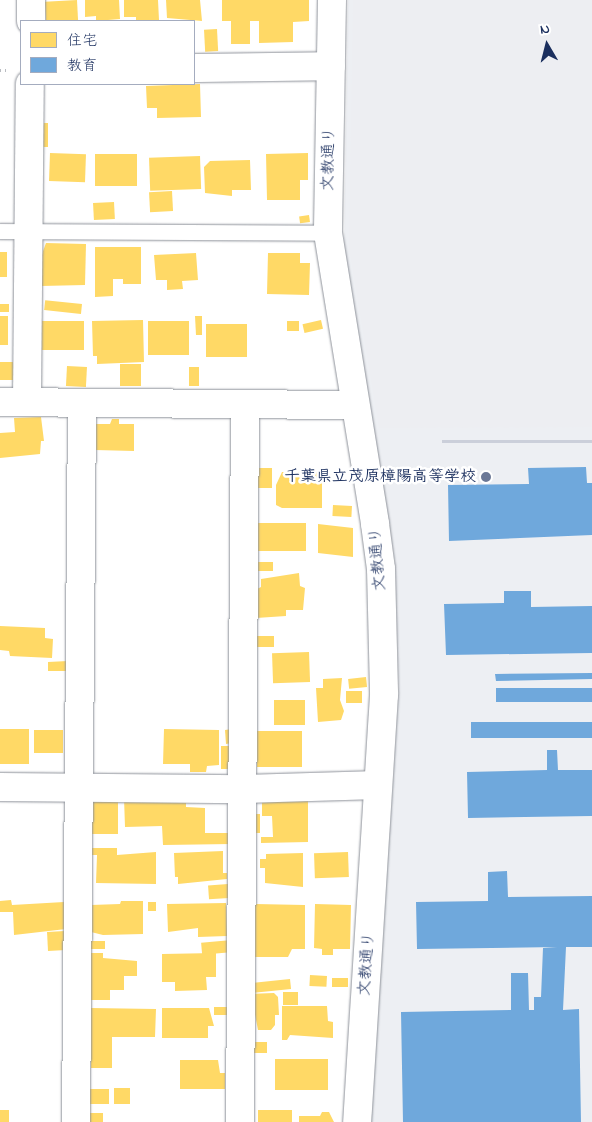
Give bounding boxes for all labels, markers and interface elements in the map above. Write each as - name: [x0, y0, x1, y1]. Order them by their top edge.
- text: N: [539, 19, 551, 41]
- legend: [20, 20, 195, 85]
- north arrow: [522, 20, 572, 70]
- text: 住宅: [67, 30, 97, 52]
- text: 教育: [67, 55, 97, 77]
- street label: 文教通り: [319, 127, 339, 191]
- place label: 千葉県立茂原樟陽高等学校: [284, 467, 476, 487]
- marker: 千葉県立茂原樟陽高等学校: [480, 471, 492, 483]
- street label: 文教通り: [366, 526, 390, 592]
- street label: 文教通り: [355, 931, 379, 997]

